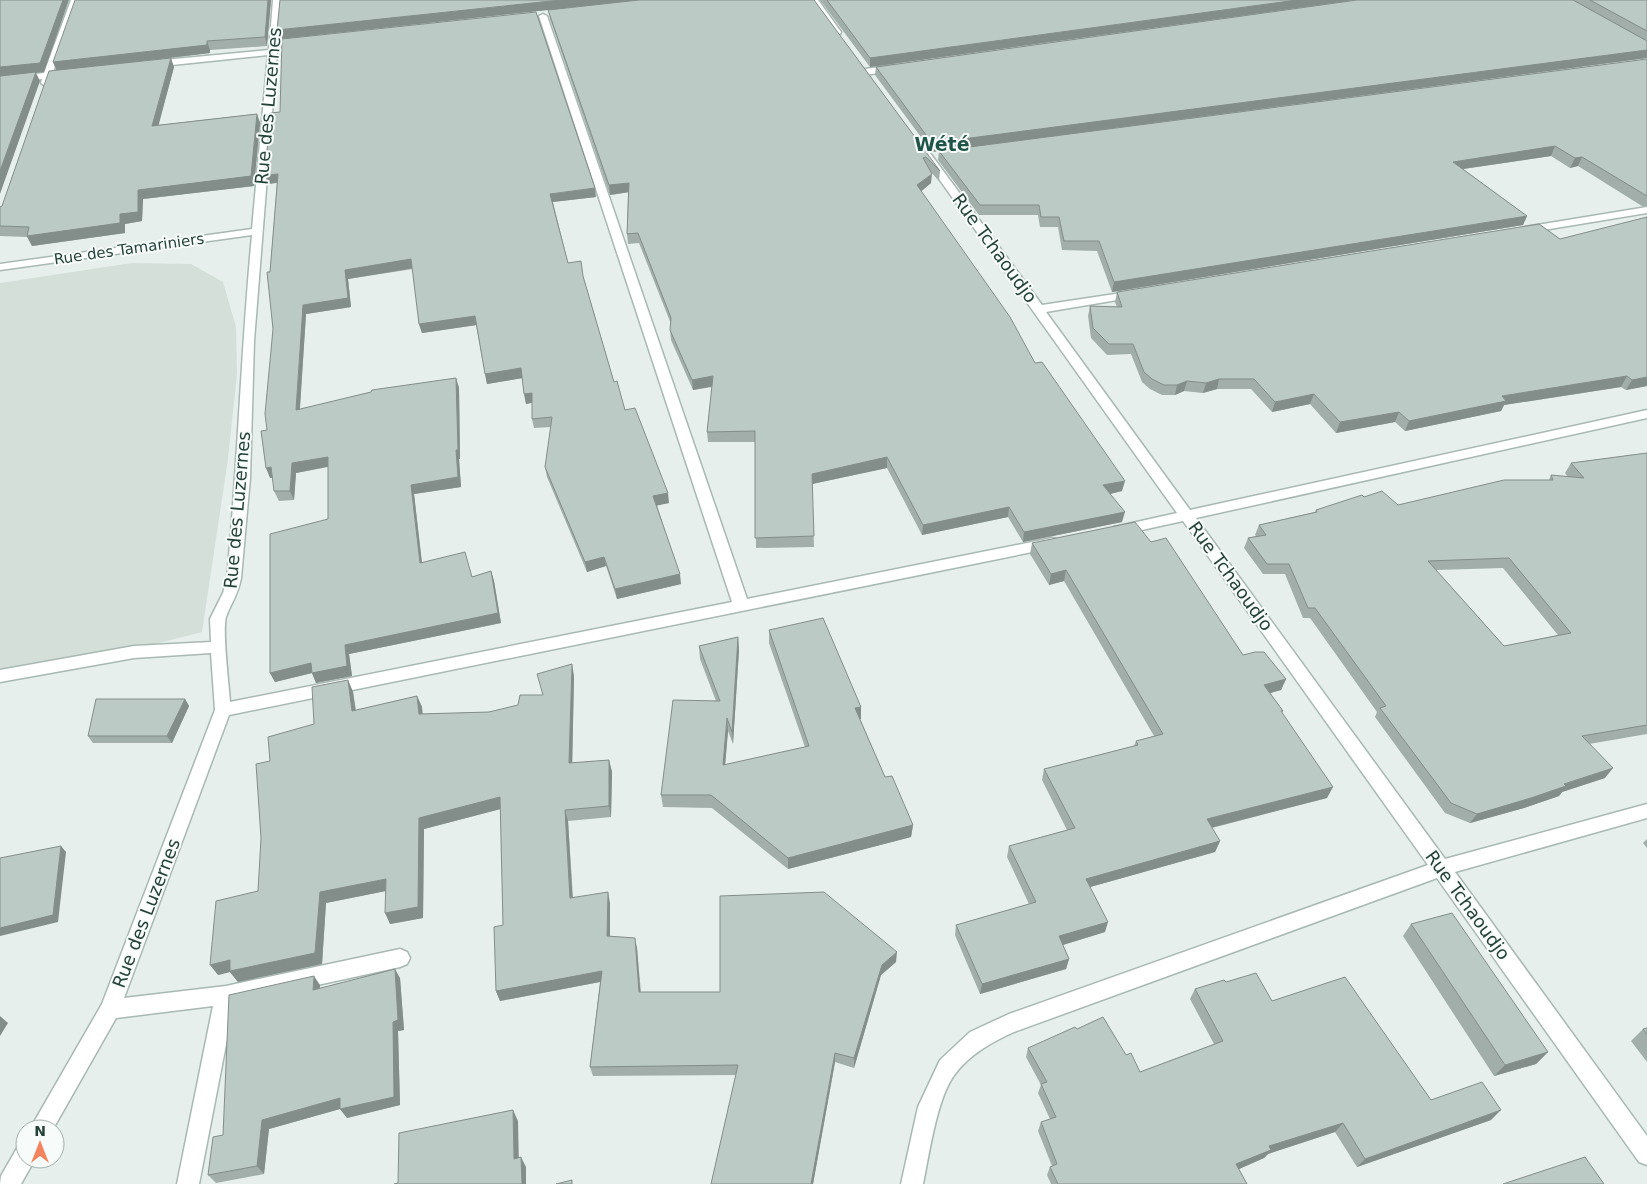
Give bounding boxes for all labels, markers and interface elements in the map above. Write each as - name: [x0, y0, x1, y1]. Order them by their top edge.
- street label: Rue des Luzernes: [251, 26, 285, 186]
- district label: Wété: [914, 133, 970, 155]
- street label: Rue Tchaoudjo: [948, 189, 1042, 307]
- street label: Rue des Tamariniers: [53, 230, 205, 268]
- street label: Rue des Luzernes: [220, 430, 254, 590]
- street label: Rue Tchaoudjo: [1184, 517, 1278, 635]
- street label: Rue des Luzernes: [108, 835, 184, 991]
- street label: Rue Tchaoudjo: [1421, 846, 1515, 964]
- north arrow: [15, 1119, 65, 1169]
- text: N: [34, 1123, 46, 1139]

